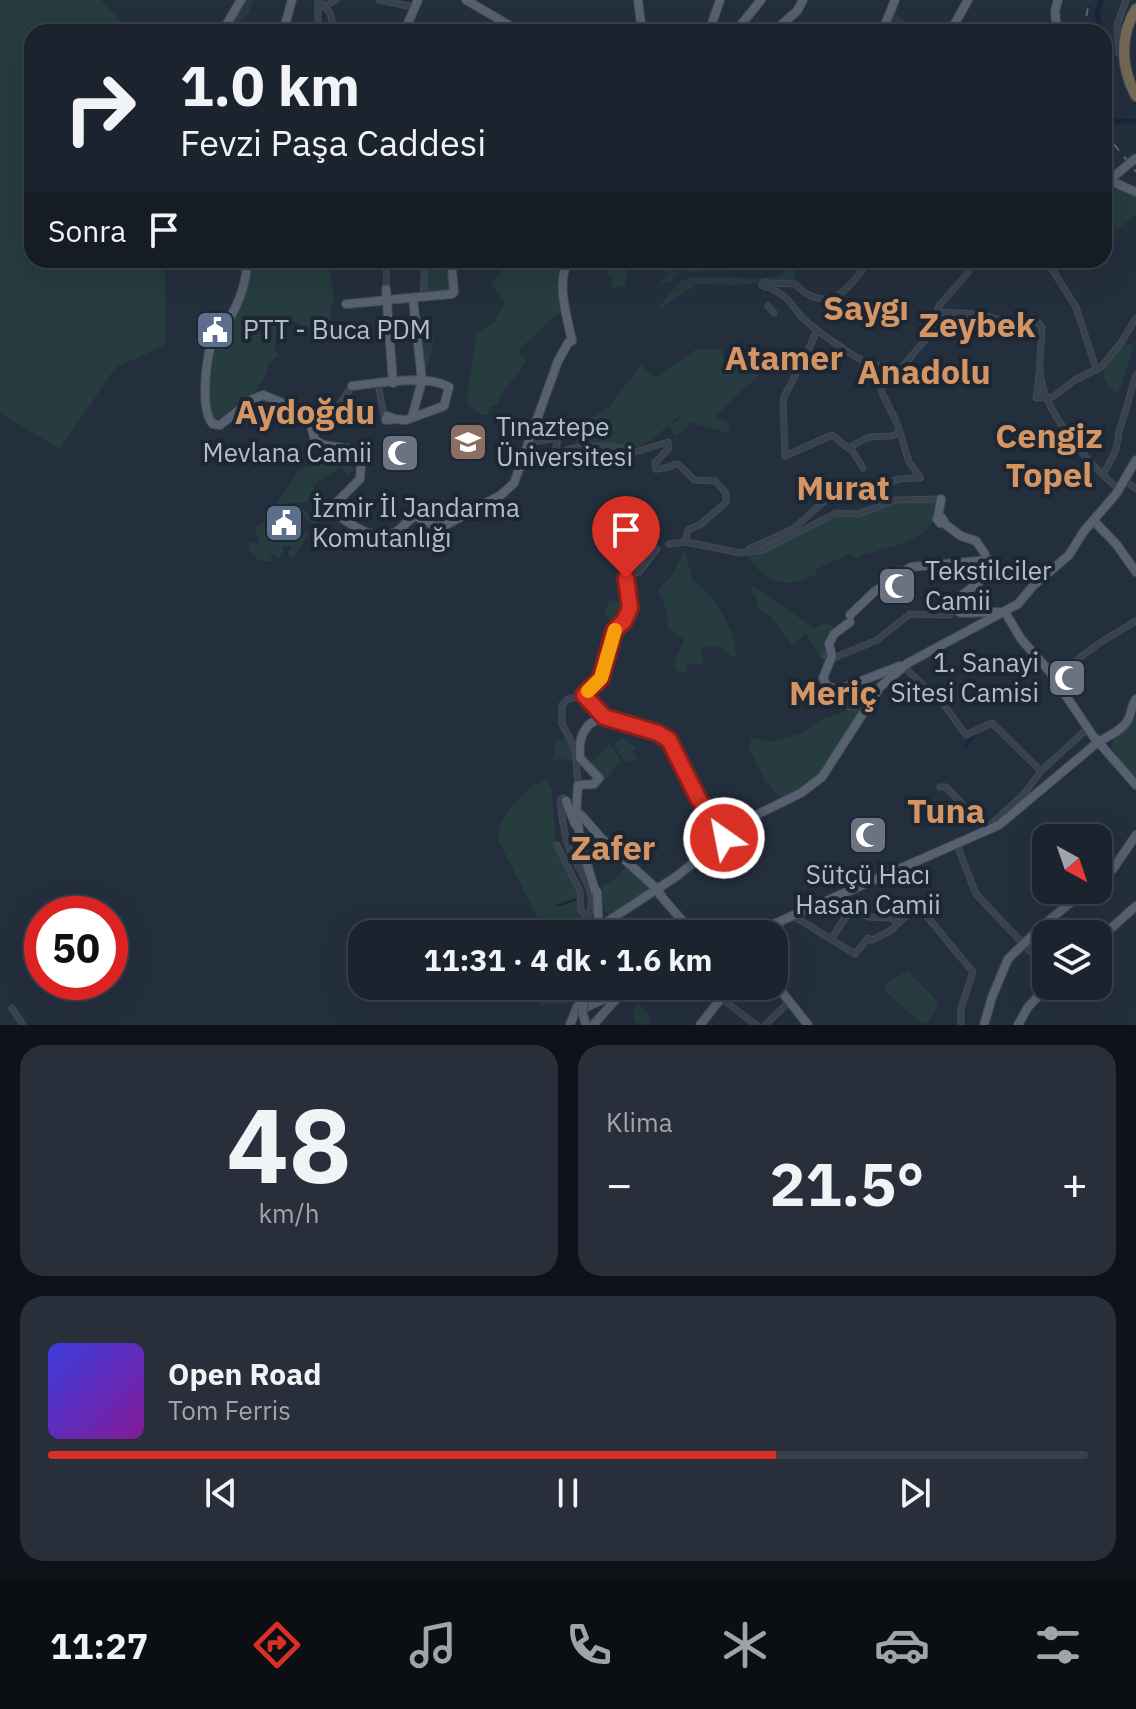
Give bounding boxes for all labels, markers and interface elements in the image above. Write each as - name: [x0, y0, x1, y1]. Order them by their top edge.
- text: 1.0 km: [180, 49, 360, 121]
- icon: right: [48, 56, 152, 160]
- text: Fevzi Paşa Caddesi: [180, 119, 486, 166]
- icon: arrive: [142, 208, 186, 252]
- text: Sonra: [48, 211, 126, 250]
- district label: Saygı: [823, 285, 909, 329]
- district label: Zeybek: [919, 302, 1036, 346]
- public building icon: PTT - Buca PDM: [194, 309, 236, 351]
- place label: PTT - Buca PDM: [243, 312, 431, 346]
- district label: Atamer: [725, 335, 843, 379]
- district label: Anadolu: [857, 349, 991, 393]
- district label: Aydoğdu: [235, 389, 375, 433]
- place label: Tınaztepe Üniversitesi: [496, 409, 633, 473]
- district label: Cengiz Topel: [995, 413, 1103, 496]
- school or university icon: Tınaztepe Üniversitesi: [447, 421, 489, 463]
- mosque icon: Mevlana Camii: [379, 432, 421, 474]
- place label: Mevlana Camii: [203, 435, 372, 469]
- district label: Murat: [796, 465, 890, 509]
- place label: İzmir İl Jandarma Komutanlığı: [312, 490, 520, 554]
- pin: [592, 496, 660, 578]
- public building icon: İzmir İl Jandarma Komutanlığı: [263, 502, 305, 544]
- icon: arrive: [604, 508, 648, 552]
- place label: Tekstilciler Camii: [925, 553, 1052, 617]
- mosque icon: Tekstilciler Camii: [876, 565, 918, 607]
- place label: 1. Sanayi Sitesi Camisi: [890, 645, 1039, 709]
- mosque icon: 1. Sanayi Sitesi Camisi: [1046, 657, 1088, 699]
- district label: Meriç: [789, 670, 877, 714]
- district label: Tuna: [907, 788, 985, 832]
- position arrow: [682, 796, 766, 880]
- mosque icon: Sütçü Hacı Hasan Camii: [847, 814, 889, 856]
- north arrow: [1032, 824, 1112, 904]
- map controls: [1032, 824, 1112, 1000]
- district label: Zafer: [571, 825, 655, 869]
- place label: Sütçü Hacı Hasan Camii: [795, 857, 941, 921]
- speed limit sign: 50: [24, 896, 128, 1000]
- button: layers: [1032, 920, 1112, 1000]
- text: 11:31 · 4 dk · 1.6 km: [424, 940, 712, 979]
- text: 48: [227, 1076, 351, 1212]
- text: Klima: [606, 1105, 673, 1139]
- text: 21.5°: [770, 1144, 924, 1223]
- text: −: [606, 1155, 632, 1212]
- text: +: [1062, 1155, 1088, 1212]
- text: km/h: [258, 1196, 320, 1230]
- text: Open Road: [168, 1354, 321, 1393]
- text: Tom Ferris: [168, 1393, 291, 1427]
- icon: previous: [199, 1471, 243, 1515]
- icon: pause: [546, 1471, 590, 1515]
- icon: next: [893, 1471, 937, 1515]
- icon: directions: [249, 1617, 305, 1673]
- icon: music: [405, 1617, 461, 1673]
- icon: phone: [561, 1617, 617, 1673]
- icon: climate: [717, 1617, 773, 1673]
- icon: car: [874, 1617, 930, 1673]
- icon: filters: [1030, 1617, 1086, 1673]
- text: 11:27: [50, 1622, 148, 1669]

